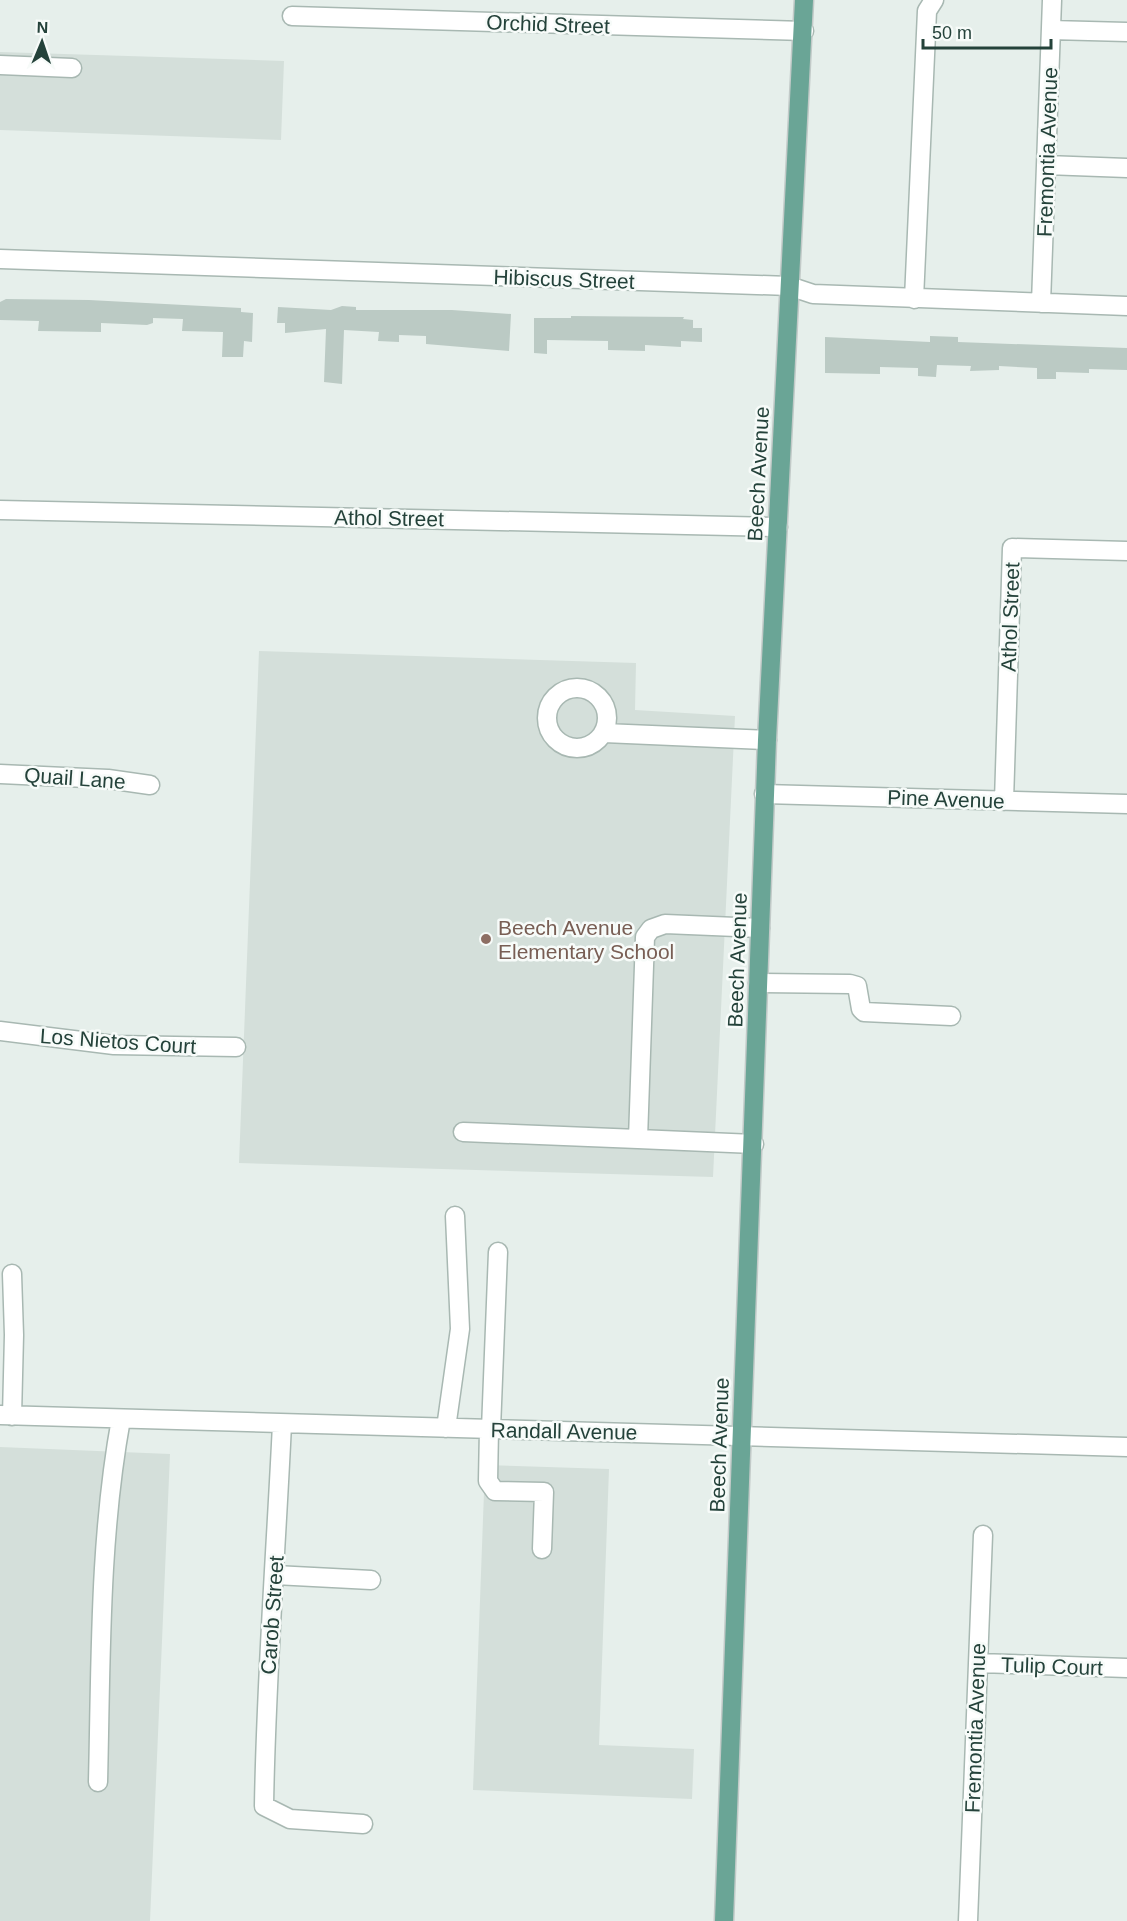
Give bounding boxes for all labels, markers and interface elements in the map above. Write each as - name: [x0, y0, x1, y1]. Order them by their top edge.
- street label: Orchid Street: [486, 10, 610, 38]
- north arrow: [12, 12, 72, 72]
- scale bar: [923, 12, 1050, 50]
- text: N: [36, 19, 49, 36]
- text: 50 m: [932, 23, 972, 43]
- street label: Fremontia Avenue: [1033, 67, 1061, 237]
- street label: Hibiscus Street: [493, 265, 635, 293]
- street label: Beech Avenue: [743, 406, 773, 542]
- street label: Athol Street: [334, 506, 444, 530]
- street label: Athol Street: [997, 562, 1023, 672]
- street label: Quail Lane: [24, 763, 126, 793]
- street label: Pine Avenue: [887, 785, 1005, 813]
- street label: Beech Avenue: [723, 892, 751, 1028]
- place label: Beech Avenue Elementary School: [498, 916, 674, 963]
- marker: Beech Avenue Elementary School: [479, 932, 493, 946]
- street label: Los Nietos Court: [39, 1024, 197, 1058]
- street label: Beech Avenue: [705, 1377, 733, 1513]
- street label: Randall Avenue: [490, 1418, 638, 1444]
- street label: Carob Street: [256, 1555, 288, 1675]
- street label: Fremontia Avenue: [961, 1643, 989, 1813]
- street label: Tulip Court: [1001, 1653, 1103, 1679]

